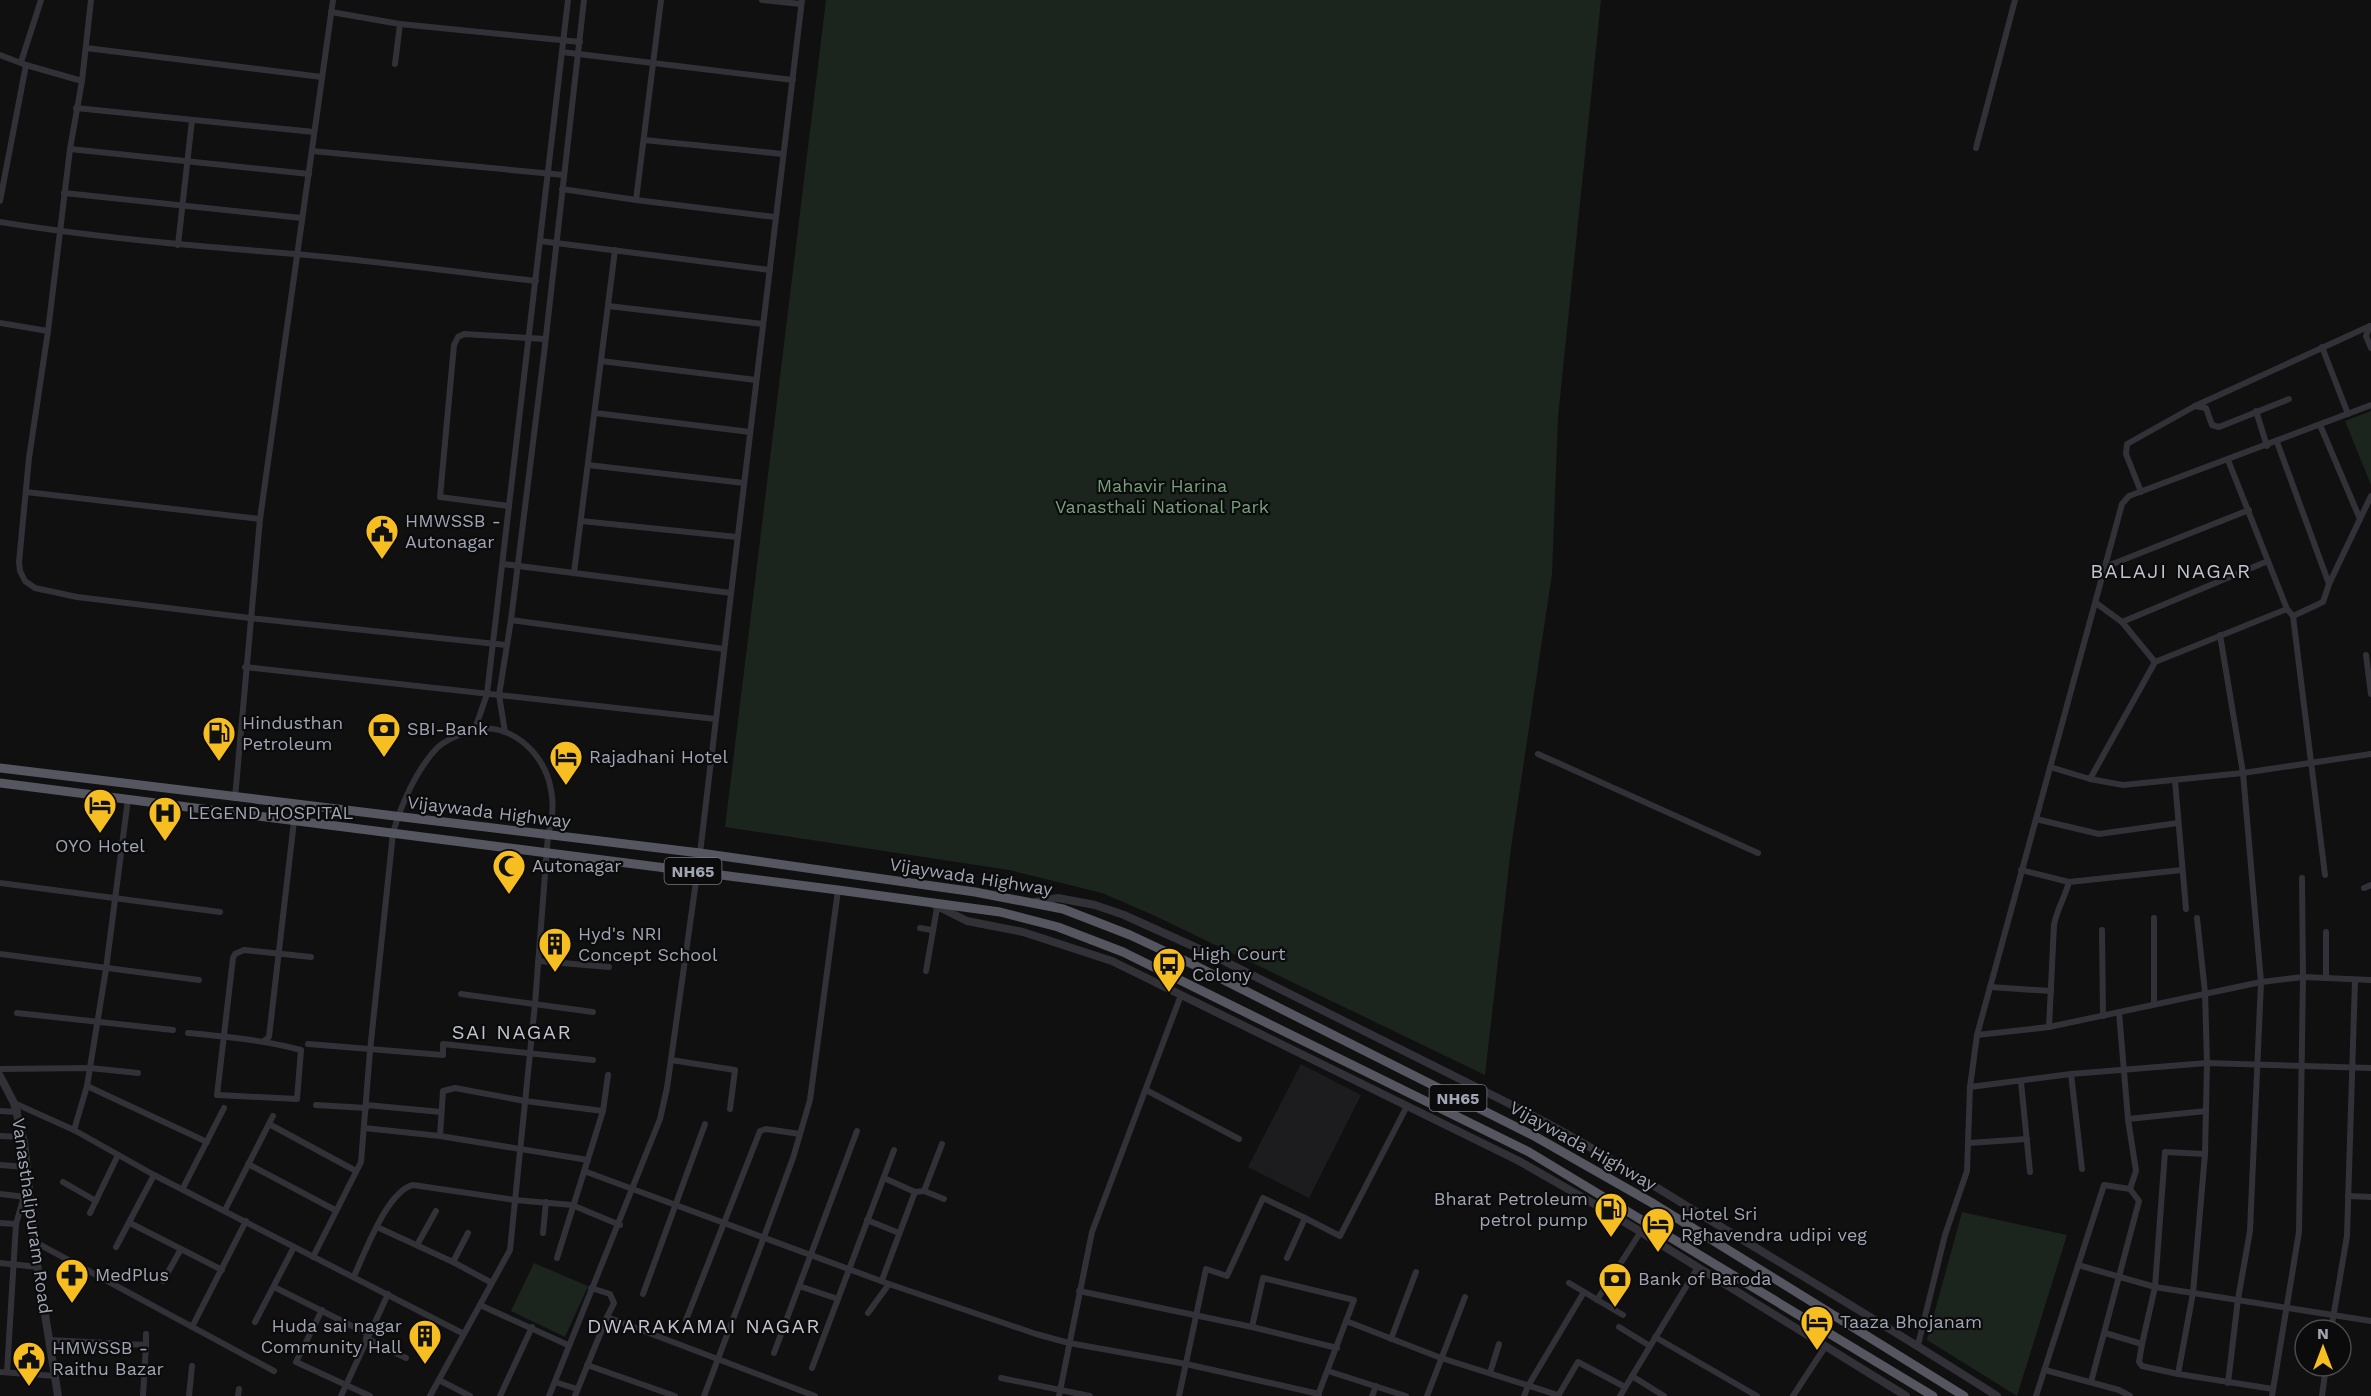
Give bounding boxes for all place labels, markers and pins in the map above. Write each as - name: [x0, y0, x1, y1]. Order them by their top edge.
- place label: HMWSSB - Autonagar: [405, 510, 501, 552]
- public building icon: HMWSSB - Autonagar: [364, 513, 400, 560]
- bank icon: SBI-Bank: [366, 711, 402, 758]
- place label: Hindusthan Petroleum: [242, 712, 343, 754]
- fuel station icon: Hindusthan Petroleum: [201, 715, 237, 762]
- place label: SBI-Bank: [407, 718, 488, 739]
- hotel icon: Rajadhani Hotel: [548, 739, 584, 786]
- place label: Rajadhani Hotel: [589, 746, 728, 767]
- hotel icon: OYO Hotel: [82, 787, 118, 834]
- hospital icon: LEGEND HOSPITAL: [147, 795, 183, 842]
- place label: LEGEND HOSPITAL: [188, 802, 353, 823]
- place label: OYO Hotel: [55, 835, 145, 856]
- mosque icon: Autonagar: [491, 848, 527, 895]
- place label: Autonagar: [532, 855, 622, 876]
- place label: Hyd's NRI Concept School: [578, 923, 718, 965]
- building icon: Hyd's NRI Concept School: [537, 926, 573, 973]
- place label: High Court Colony: [1192, 943, 1286, 985]
- bus stop icon: High Court Colony: [1151, 946, 1187, 993]
- place label: Bharat Petroleum petrol pump: [1434, 1188, 1588, 1230]
- fuel station icon: Bharat Petroleum petrol pump: [1593, 1191, 1629, 1238]
- place label: Hotel Sri Rghavendra udipi veg: [1681, 1203, 1867, 1245]
- hotel icon: Hotel Sri Rghavendra udipi veg: [1640, 1206, 1676, 1253]
- pharmacy icon: MedPlus: [54, 1257, 90, 1304]
- bank icon: Bank of Baroda: [1597, 1261, 1633, 1308]
- place label: MedPlus: [95, 1264, 169, 1285]
- place label: Bank of Baroda: [1638, 1268, 1771, 1289]
- hotel icon: Taaza Bhojanam: [1799, 1304, 1835, 1351]
- place label: Taaza Bhojanam: [1840, 1311, 1982, 1332]
- place label: Huda sai nagar Community Hall: [261, 1315, 402, 1357]
- building icon: Huda sai nagar Community Hall: [407, 1318, 443, 1365]
- place label: HMWSSB - Raithu Bazar: [52, 1337, 164, 1379]
- public building icon: HMWSSB - Raithu Bazar: [11, 1340, 47, 1387]

